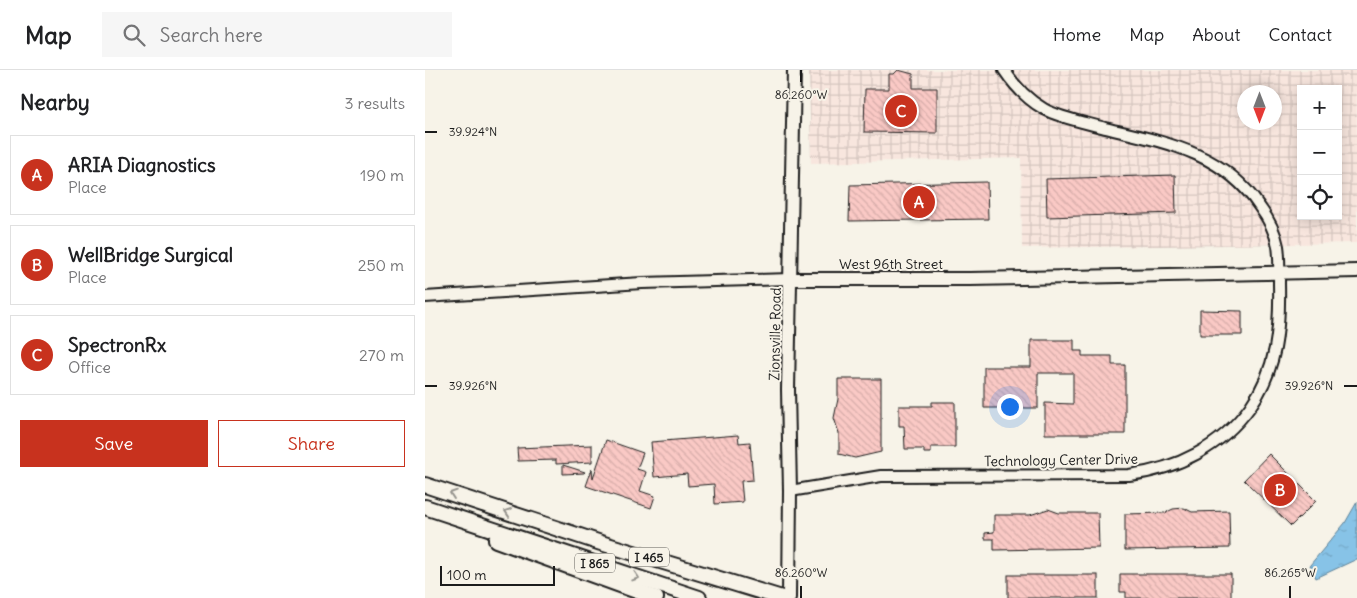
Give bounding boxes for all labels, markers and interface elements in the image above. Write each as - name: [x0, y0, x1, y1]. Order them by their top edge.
- search box: [102, 12, 452, 57]
- text: Map: [25, 20, 72, 50]
- icon: search: [120, 21, 148, 49]
- text: Search here: [160, 23, 263, 47]
- text: Home: [1053, 23, 1101, 46]
- text: Map: [1129, 23, 1164, 46]
- text: About: [1192, 23, 1240, 46]
- text: Contact: [1268, 23, 1332, 46]
- north arrow: [1237, 85, 1282, 130]
- map controls: [1297, 85, 1342, 220]
- button: +: [1297, 85, 1342, 130]
- text: 86.260°W: [775, 87, 827, 102]
- text: Nearby: [20, 89, 90, 116]
- pin: C: [885, 92, 917, 130]
- text: 3 results: [345, 93, 405, 113]
- text: 39.924°N: [449, 124, 497, 139]
- button: −: [1297, 130, 1342, 175]
- text: ARIA Diagnostics: [68, 153, 216, 177]
- text: A: [32, 165, 42, 185]
- text: 190 m: [360, 165, 404, 185]
- button: locate: [1297, 175, 1342, 220]
- text: Place: [68, 177, 107, 197]
- pin: A: [903, 183, 935, 221]
- text: WellBridge Surgical: [68, 243, 233, 267]
- text: B: [32, 255, 42, 275]
- text: 250 m: [358, 255, 404, 275]
- street label: West 96th Street: [839, 255, 943, 273]
- text: Place: [68, 267, 107, 287]
- street label: Zionsville Road: [765, 287, 785, 381]
- text: SpectronRx: [68, 333, 166, 357]
- text: C: [32, 345, 42, 365]
- text: 270 m: [359, 345, 404, 365]
- text: Office: [68, 357, 111, 377]
- text: 39.926°N: [449, 378, 497, 393]
- text: 39.926°N: [1285, 378, 1333, 393]
- your location: [997, 394, 1023, 420]
- button: Save: [20, 420, 208, 467]
- button: Share: [218, 420, 405, 467]
- street label: Technology Center Drive: [984, 450, 1138, 470]
- pin: B: [1264, 471, 1296, 509]
- one-way arrow: [449, 490, 457, 500]
- one-way arrow: [504, 508, 512, 518]
- road number: I 465: [629, 548, 669, 567]
- road number: I 865: [575, 553, 615, 572]
- scale bar: [440, 563, 555, 586]
- text: 86.260°W: [775, 565, 827, 580]
- text: 86.265°W: [1264, 565, 1316, 580]
- text: 100 m: [447, 566, 487, 584]
- one-way arrow: [631, 571, 640, 581]

